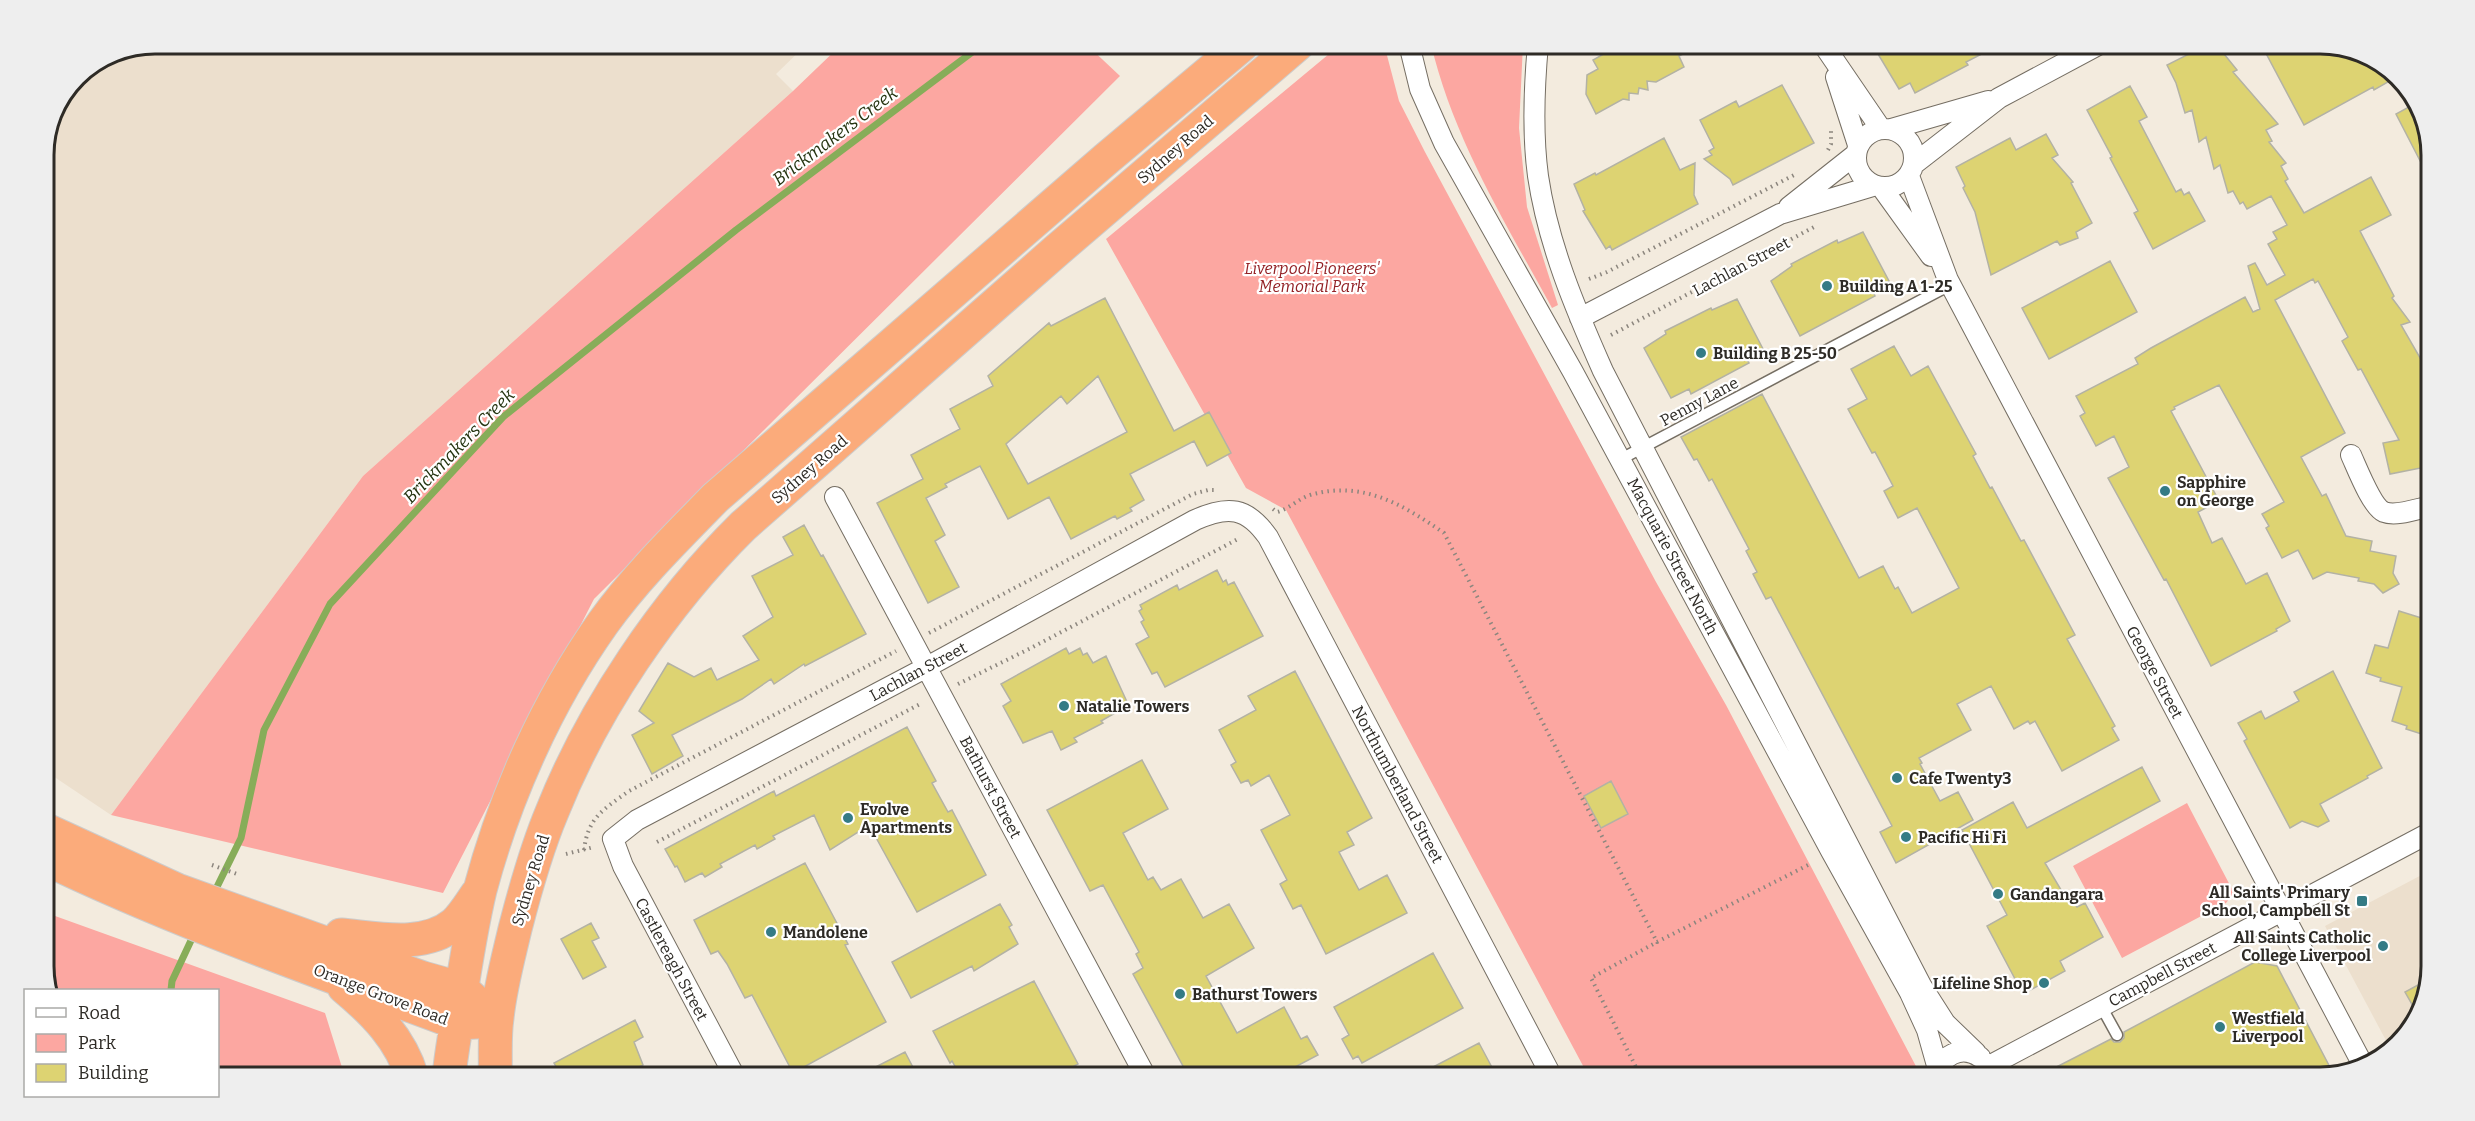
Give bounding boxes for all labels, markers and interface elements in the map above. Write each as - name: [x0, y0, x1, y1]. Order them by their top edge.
- water label: Brickmakers Creek: [768, 82, 902, 190]
- street label: Sydney Road: [1133, 111, 1218, 188]
- street label: Lachlan Street: [1690, 233, 1793, 300]
- park label: Liverpool Pioneers' Memorial Park: [1244, 259, 1380, 296]
- place label: Building A 1-25: [1839, 277, 1953, 296]
- marker: Building A 1-25: [1820, 279, 1834, 293]
- place label: Building B 25-50: [1713, 344, 1837, 363]
- marker: Building B 25-50: [1694, 346, 1708, 360]
- street label: Penny Lane: [1657, 373, 1742, 430]
- water label: Brickmakers Creek: [399, 384, 519, 508]
- street label: Sydney Road: [767, 431, 852, 508]
- place label: Sapphire on George: [2177, 473, 2254, 510]
- street label: Macquarie Street North: [1623, 475, 1722, 638]
- marker: Sapphire on George: [2158, 484, 2172, 498]
- street label: George Street: [2122, 623, 2187, 722]
- street label: Lachlan Street: [867, 638, 970, 705]
- place label: Natalie Towers: [1076, 697, 1189, 716]
- marker: Natalie Towers: [1057, 699, 1071, 713]
- street label: Northumberland Street: [1348, 702, 1447, 866]
- street label: Bathurst Street: [956, 733, 1026, 842]
- place label: Cafe Twenty3: [1909, 769, 2012, 788]
- marker: Cafe Twenty3: [1890, 771, 1904, 785]
- place label: Evolve Apartments: [860, 800, 952, 837]
- marker: Evolve Apartments: [841, 811, 855, 825]
- place label: Pacific Hi Fi: [1918, 828, 2006, 847]
- marker: Pacific Hi Fi: [1899, 830, 1913, 844]
- street label: Sydney Road: [508, 832, 554, 928]
- place label: All Saints' Primary School, Campbell St: [2201, 883, 2351, 920]
- place label: Gandangara: [2010, 885, 2103, 904]
- marker: Gandangara: [1991, 887, 2005, 901]
- street label: Castlereagh Street: [631, 894, 712, 1024]
- marker: All Saints' Primary School, Campbell St: [2355, 894, 2369, 908]
- place label: Mandolene: [783, 923, 868, 942]
- marker: Mandolene: [764, 925, 778, 939]
- place label: All Saints Catholic College Liverpool: [2233, 928, 2371, 965]
- street label: Campbell Street: [2105, 938, 2219, 1011]
- marker: All Saints Catholic College Liverpool: [2376, 939, 2390, 953]
- street label: Orange Grove Road: [311, 960, 451, 1029]
- place label: Lifeline Shop: [1933, 974, 2032, 993]
- marker: Lifeline Shop: [2037, 976, 2051, 990]
- place label: Bathurst Towers: [1192, 985, 1317, 1004]
- marker: Bathurst Towers: [1173, 987, 1187, 1001]
- legend: [24, 989, 219, 1097]
- text: Road: [78, 1002, 121, 1024]
- place label: Westfield Liverpool: [2232, 1009, 2305, 1046]
- marker: Westfield Liverpool: [2213, 1020, 2227, 1034]
- text: Park: [78, 1032, 117, 1054]
- text: Building: [78, 1062, 149, 1084]

